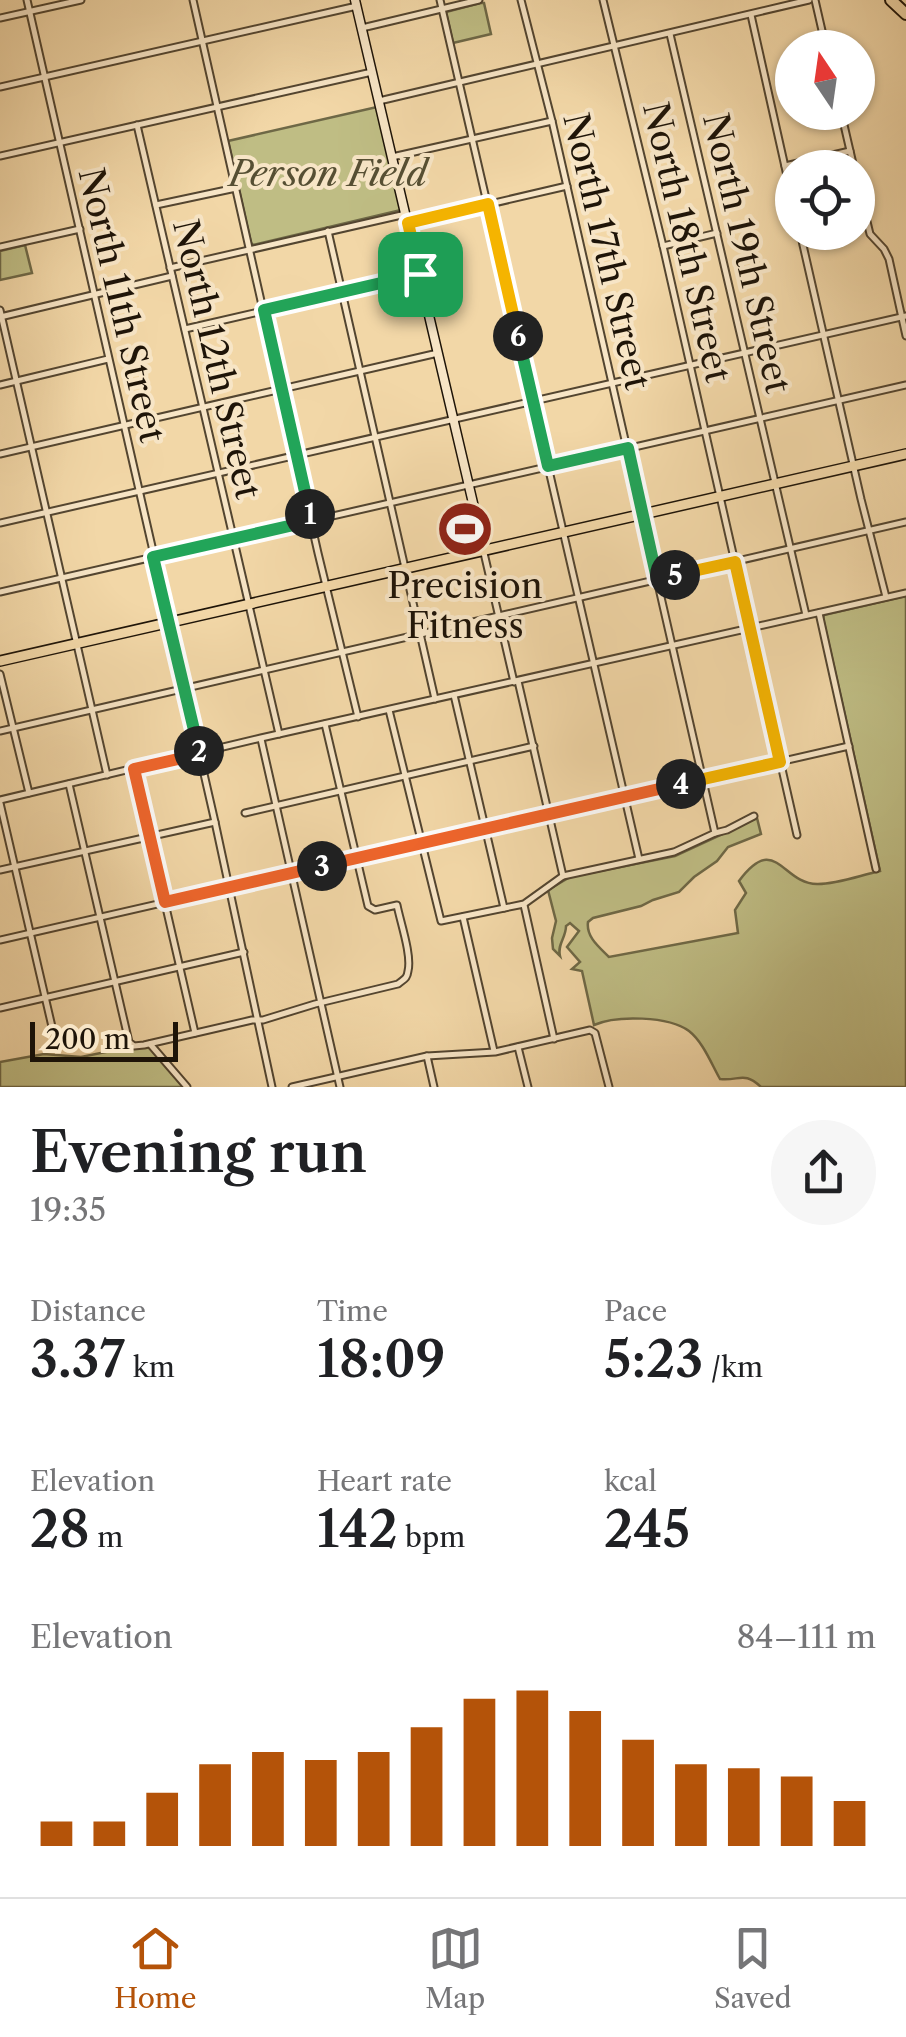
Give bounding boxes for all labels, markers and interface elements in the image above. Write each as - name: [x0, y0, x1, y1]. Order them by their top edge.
- north arrow: [775, 30, 875, 130]
- map controls: [775, 30, 875, 250]
- street label: North 18th Street: [634, 98, 740, 387]
- street label: North 17th Street: [554, 108, 660, 394]
- street label: North 19th Street: [694, 109, 800, 398]
- button: locate: [775, 150, 875, 250]
- park label: Person Field: [226, 152, 430, 195]
- street label: North 11th Street: [70, 164, 175, 447]
- street label: North 12th Street: [164, 215, 270, 504]
- pin: [378, 232, 463, 317]
- icon: arrive: [393, 247, 448, 302]
- pin: 6: [493, 311, 543, 361]
- text: 6: [510, 319, 526, 353]
- pin: 1: [285, 489, 335, 539]
- text: 1: [304, 497, 316, 531]
- sports icon: Precision Fitness: [435, 499, 495, 559]
- pin: 5: [650, 550, 700, 600]
- text: 5: [667, 558, 683, 592]
- place label: Precision Fitness: [387, 564, 543, 647]
- pin: 2: [174, 726, 224, 776]
- text: 2: [191, 734, 207, 768]
- pin: 4: [656, 759, 706, 809]
- text: 4: [673, 767, 689, 801]
- pin: 3: [297, 841, 347, 891]
- text: 3: [314, 849, 330, 883]
- scale bar: [30, 1017, 178, 1062]
- text: 200 m: [45, 1022, 130, 1056]
- text: Evening run: [30, 1119, 367, 1186]
- button: share: [771, 1120, 876, 1225]
- text: 19:35: [30, 1190, 106, 1229]
- text: Distance: [30, 1294, 146, 1328]
- text: Time: [317, 1294, 388, 1328]
- text: Pace: [604, 1294, 667, 1328]
- text: 3.37: [30, 1328, 125, 1390]
- text: 18:09: [317, 1328, 445, 1390]
- text: 5:23: [604, 1328, 703, 1390]
- text: km: [125, 1350, 175, 1384]
- text: /km: [703, 1350, 763, 1384]
- text: Elevation: [30, 1464, 155, 1498]
- text: Heart rate: [317, 1464, 452, 1498]
- text: kcal: [604, 1464, 657, 1498]
- text: 28: [30, 1498, 90, 1560]
- text: 142: [317, 1498, 398, 1560]
- text: 245: [604, 1498, 690, 1560]
- text: m: [90, 1520, 123, 1554]
- text: bpm: [398, 1520, 465, 1554]
- text: Elevation: [30, 1617, 173, 1656]
- text: 84–111 m: [736, 1617, 876, 1656]
- tab: Home: [114, 1921, 197, 2015]
- tab: Map: [425, 1921, 485, 2015]
- tab: Saved: [714, 1921, 792, 2015]

